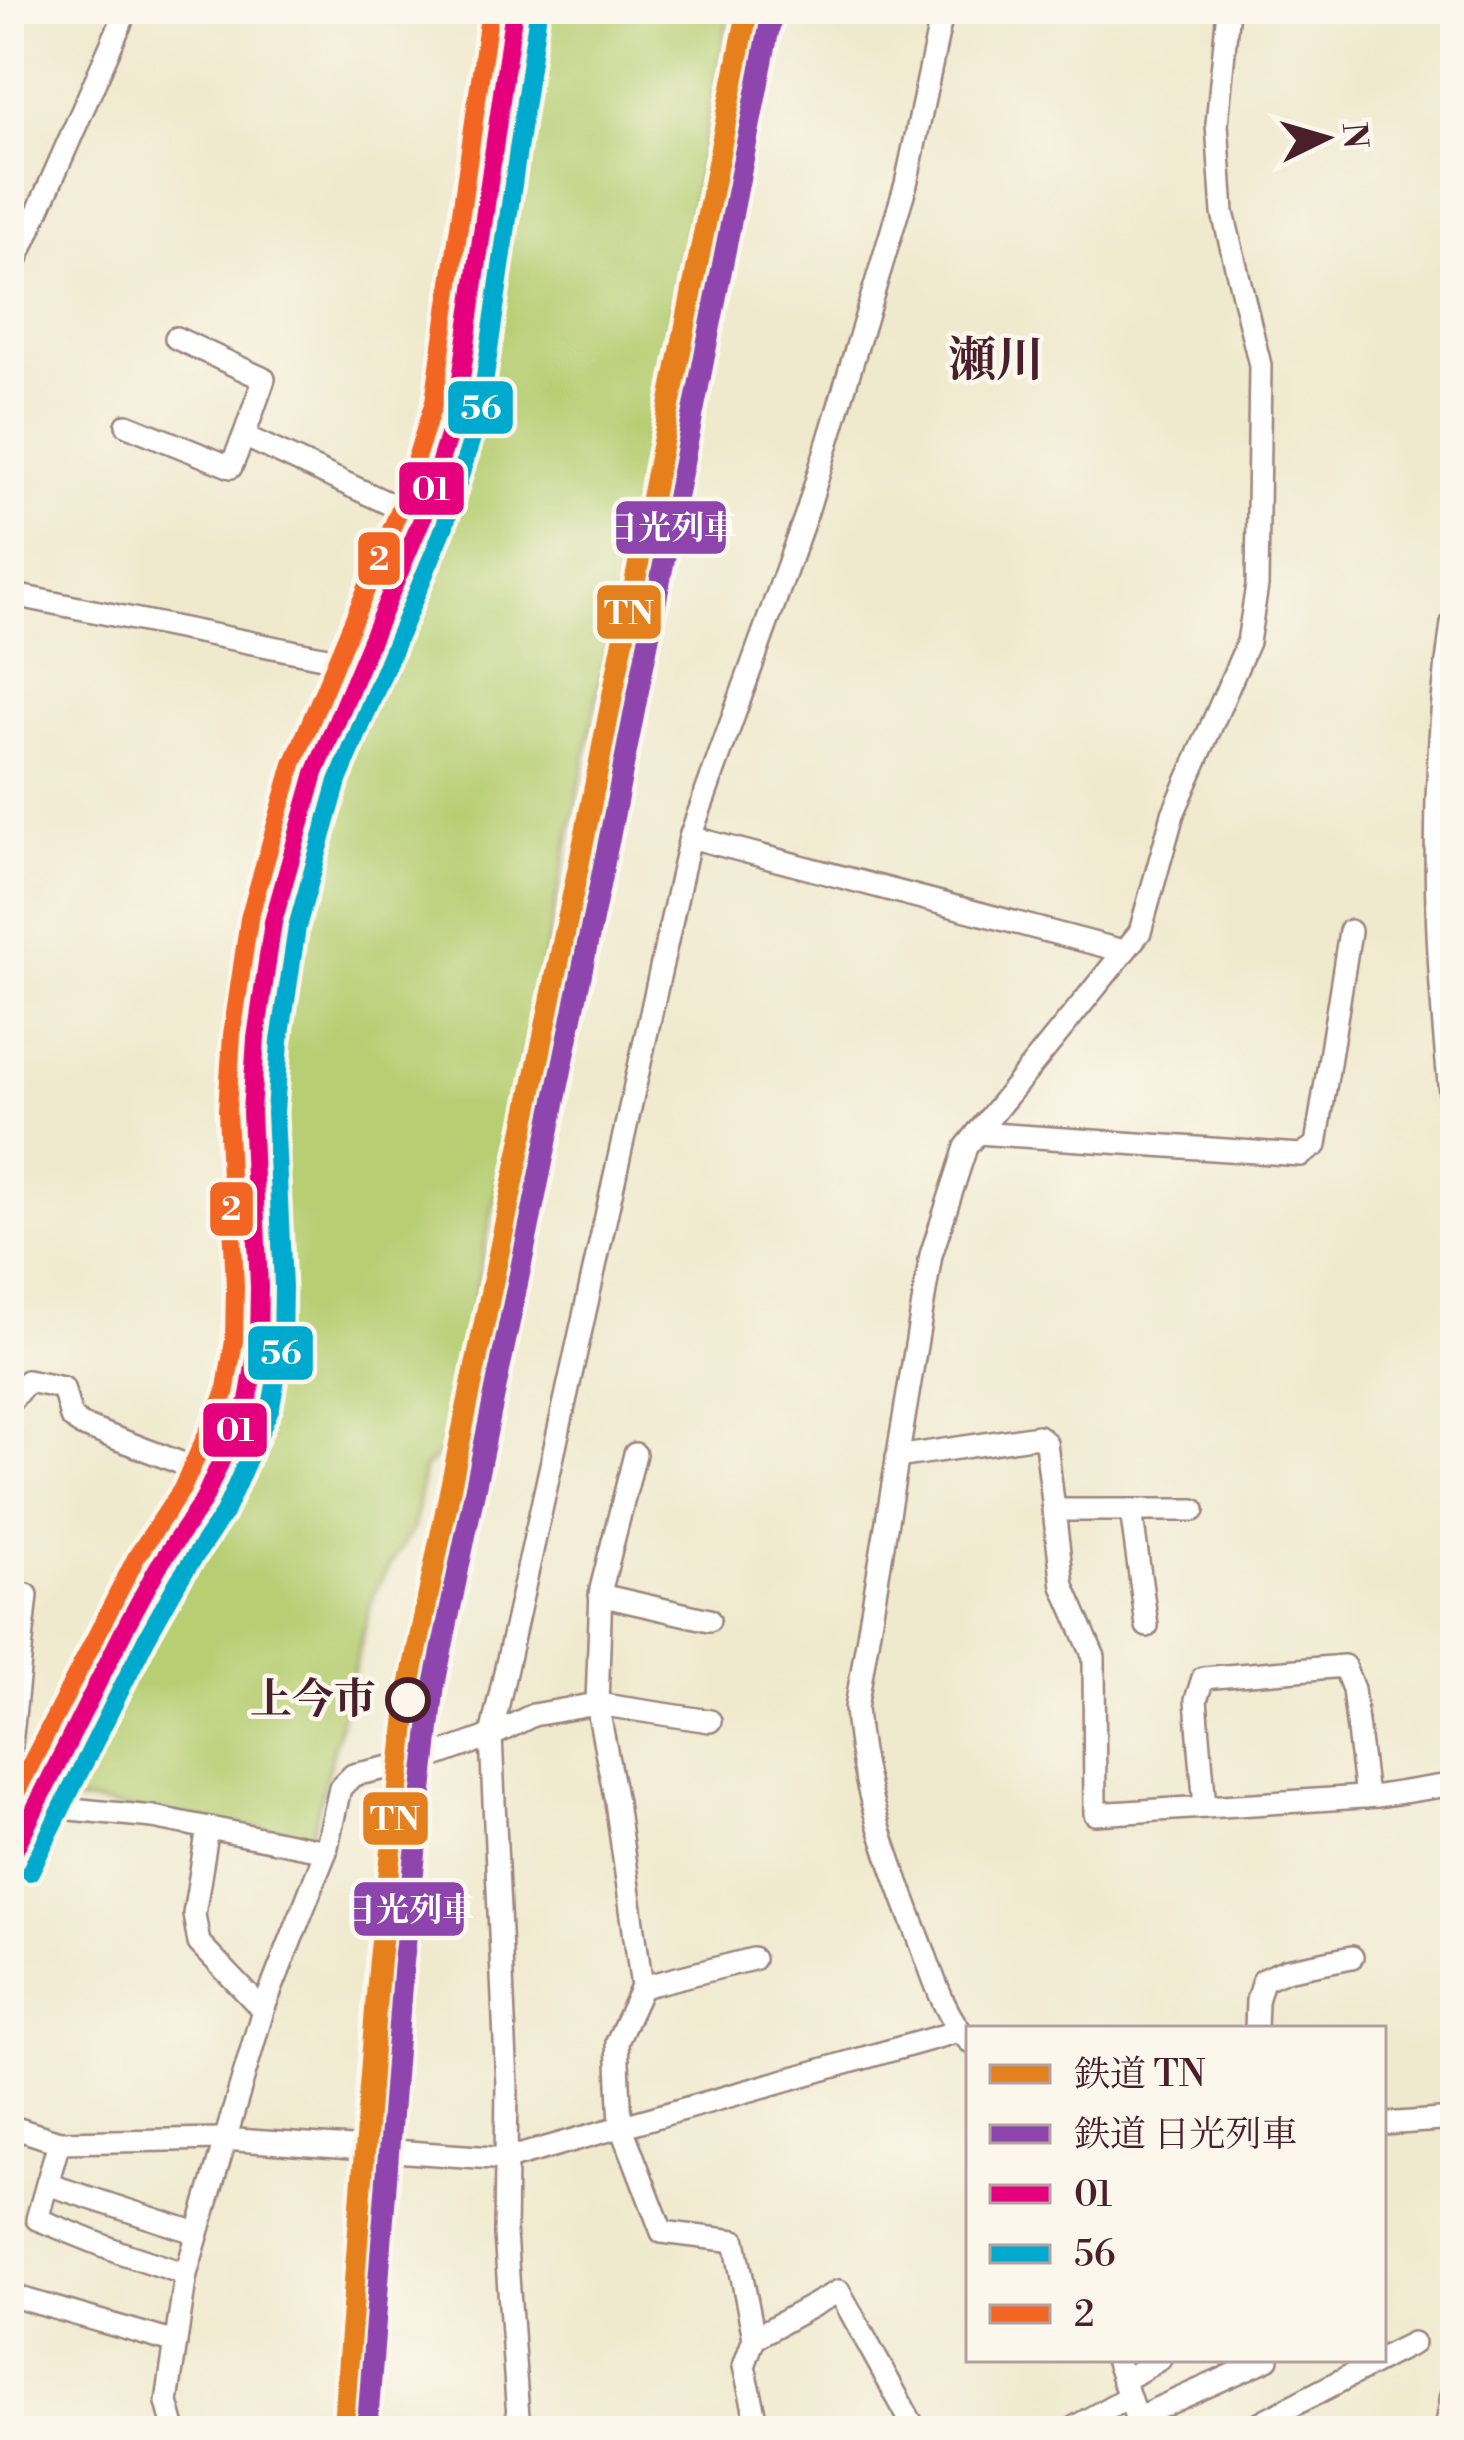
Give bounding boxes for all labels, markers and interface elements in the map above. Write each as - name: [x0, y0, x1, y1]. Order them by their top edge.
- north arrow: [1266, 78, 1386, 198]
- text: N: [1332, 121, 1375, 150]
- district label: 瀬川: [948, 332, 1044, 392]
- line badge: 56: [446, 379, 515, 436]
- text: 56: [460, 389, 502, 430]
- line badge: 01: [397, 460, 466, 517]
- text: 01: [412, 470, 451, 511]
- line badge: 日光列車: [614, 499, 728, 556]
- text: 日光列車: [605, 509, 737, 550]
- line badge: 2: [356, 530, 402, 587]
- text: 2: [369, 540, 389, 581]
- line badge: TN: [595, 583, 663, 641]
- text: TN: [604, 594, 654, 635]
- line badge: 2: [208, 1180, 255, 1238]
- text: 2: [221, 1190, 241, 1231]
- line badge: 56: [246, 1324, 315, 1382]
- text: 56: [260, 1334, 302, 1375]
- line badge: 01: [201, 1401, 269, 1459]
- text: 01: [216, 1411, 255, 1452]
- place label: 上今市: [250, 1674, 376, 1727]
- marker: 上今市: [387, 1679, 429, 1721]
- line badge: TN: [361, 1790, 430, 1847]
- text: TN: [370, 1800, 420, 1841]
- line badge: 日光列車: [352, 1880, 466, 1938]
- text: 日光列車: [343, 1891, 475, 1932]
- legend: [966, 2026, 1386, 2362]
- text: 鉄道 TN: [1074, 2053, 1206, 2098]
- text: 鉄道 日光列車: [1074, 2113, 1297, 2158]
- text: 01: [1074, 2173, 1113, 2218]
- text: 56: [1074, 2233, 1116, 2278]
- text: 2: [1074, 2293, 1095, 2338]

